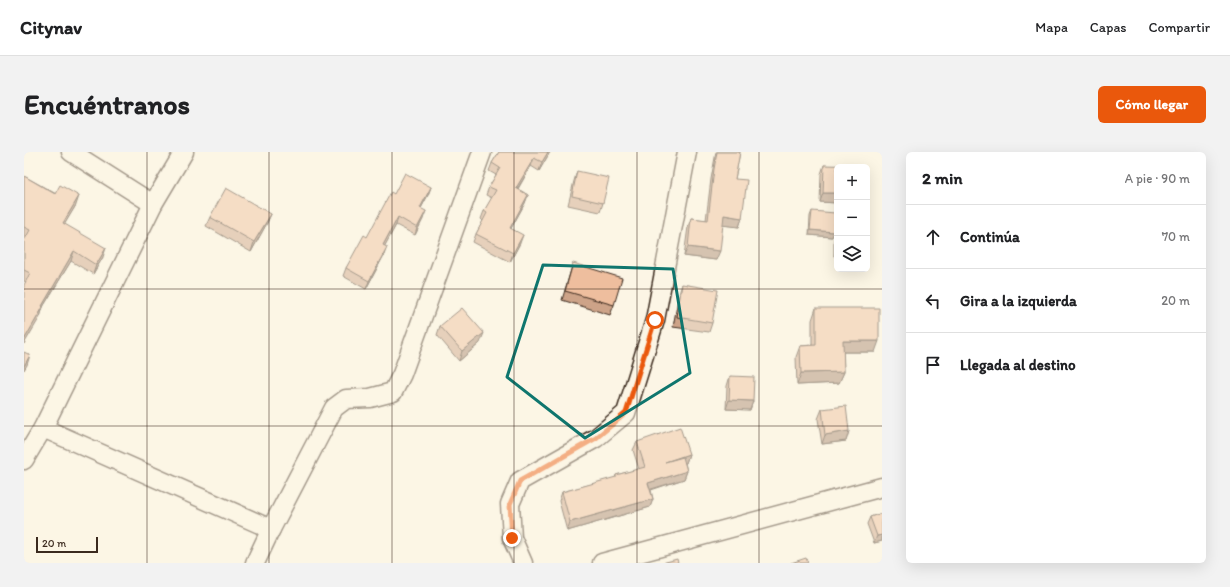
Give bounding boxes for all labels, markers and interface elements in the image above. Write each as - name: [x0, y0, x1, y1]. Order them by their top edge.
- text: Citynav: [20, 16, 82, 39]
- text: Mapa: [1035, 19, 1068, 36]
- text: Capas: [1090, 19, 1127, 36]
- text: Compartir: [1149, 19, 1210, 36]
- button: Cómo llegar: [1098, 86, 1206, 123]
- text: Encuéntranos: [24, 87, 190, 121]
- map controls: [834, 164, 870, 272]
- button: +: [834, 164, 870, 200]
- text: 2 min: [922, 168, 962, 188]
- text: A pie · 90 m: [1125, 171, 1190, 186]
- button: −: [834, 200, 870, 236]
- icon: ahead: [922, 226, 944, 248]
- text: Continúa: [960, 228, 1020, 246]
- text: 70 m: [1162, 229, 1190, 244]
- button: layers: [834, 236, 870, 272]
- icon: left: [922, 290, 944, 312]
- text: Gira a la izquierda: [960, 292, 1077, 310]
- text: 20 m: [1161, 293, 1190, 308]
- route start: [646, 311, 664, 329]
- icon: arrive: [922, 354, 944, 376]
- text: Llegada al destino: [960, 356, 1076, 374]
- route end: [503, 529, 521, 547]
- scale bar: [36, 535, 98, 554]
- text: 20 m: [42, 537, 66, 550]

